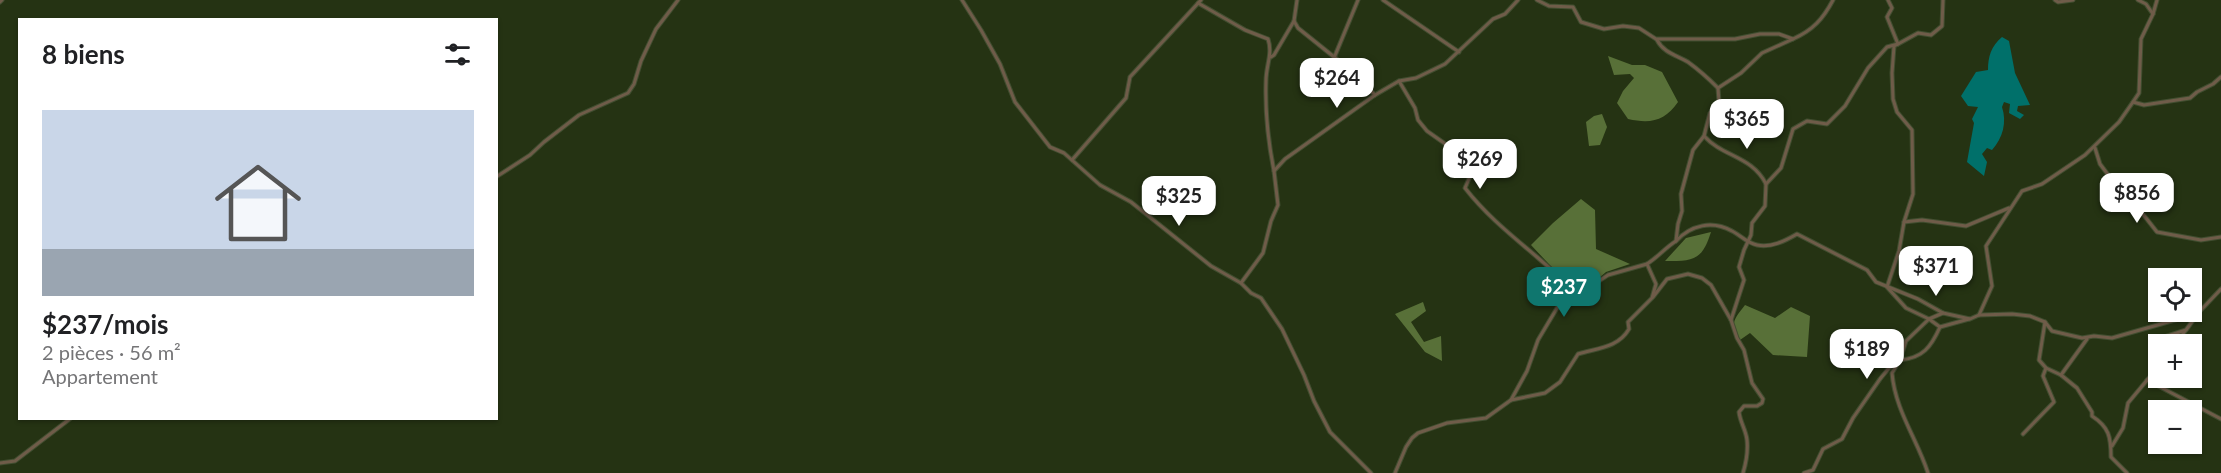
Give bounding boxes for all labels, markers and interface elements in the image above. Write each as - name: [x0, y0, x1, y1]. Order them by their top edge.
- text: 8 biens: [42, 38, 125, 70]
- icon: filters: [441, 38, 474, 71]
- pin: $264: [1301, 58, 1373, 109]
- text: $264: [1314, 65, 1360, 89]
- pin: $365: [1711, 99, 1783, 150]
- text: $365: [1724, 106, 1770, 130]
- pin: $269: [1444, 139, 1516, 190]
- text: $269: [1457, 146, 1503, 170]
- icon: home: [204, 149, 312, 257]
- pin: $856: [2101, 173, 2173, 224]
- pin: $325: [1143, 176, 1215, 227]
- text: $856: [2114, 180, 2160, 204]
- text: $325: [1156, 183, 1202, 207]
- pin: $371: [1900, 246, 1972, 297]
- text: $371: [1913, 253, 1959, 277]
- pin: $237: [1528, 267, 1600, 318]
- map controls: [2148, 268, 2202, 454]
- button: locate: [2148, 268, 2202, 322]
- text: $237: [1541, 274, 1587, 298]
- text: $237/mois: [42, 308, 168, 340]
- pin: $189: [1831, 329, 1903, 380]
- button: +: [2148, 334, 2202, 388]
- text: $189: [1844, 336, 1890, 360]
- text: 2 pièces · 56 m²: [42, 340, 181, 364]
- text: Appartement: [42, 364, 158, 388]
- button: −: [2148, 400, 2202, 454]

